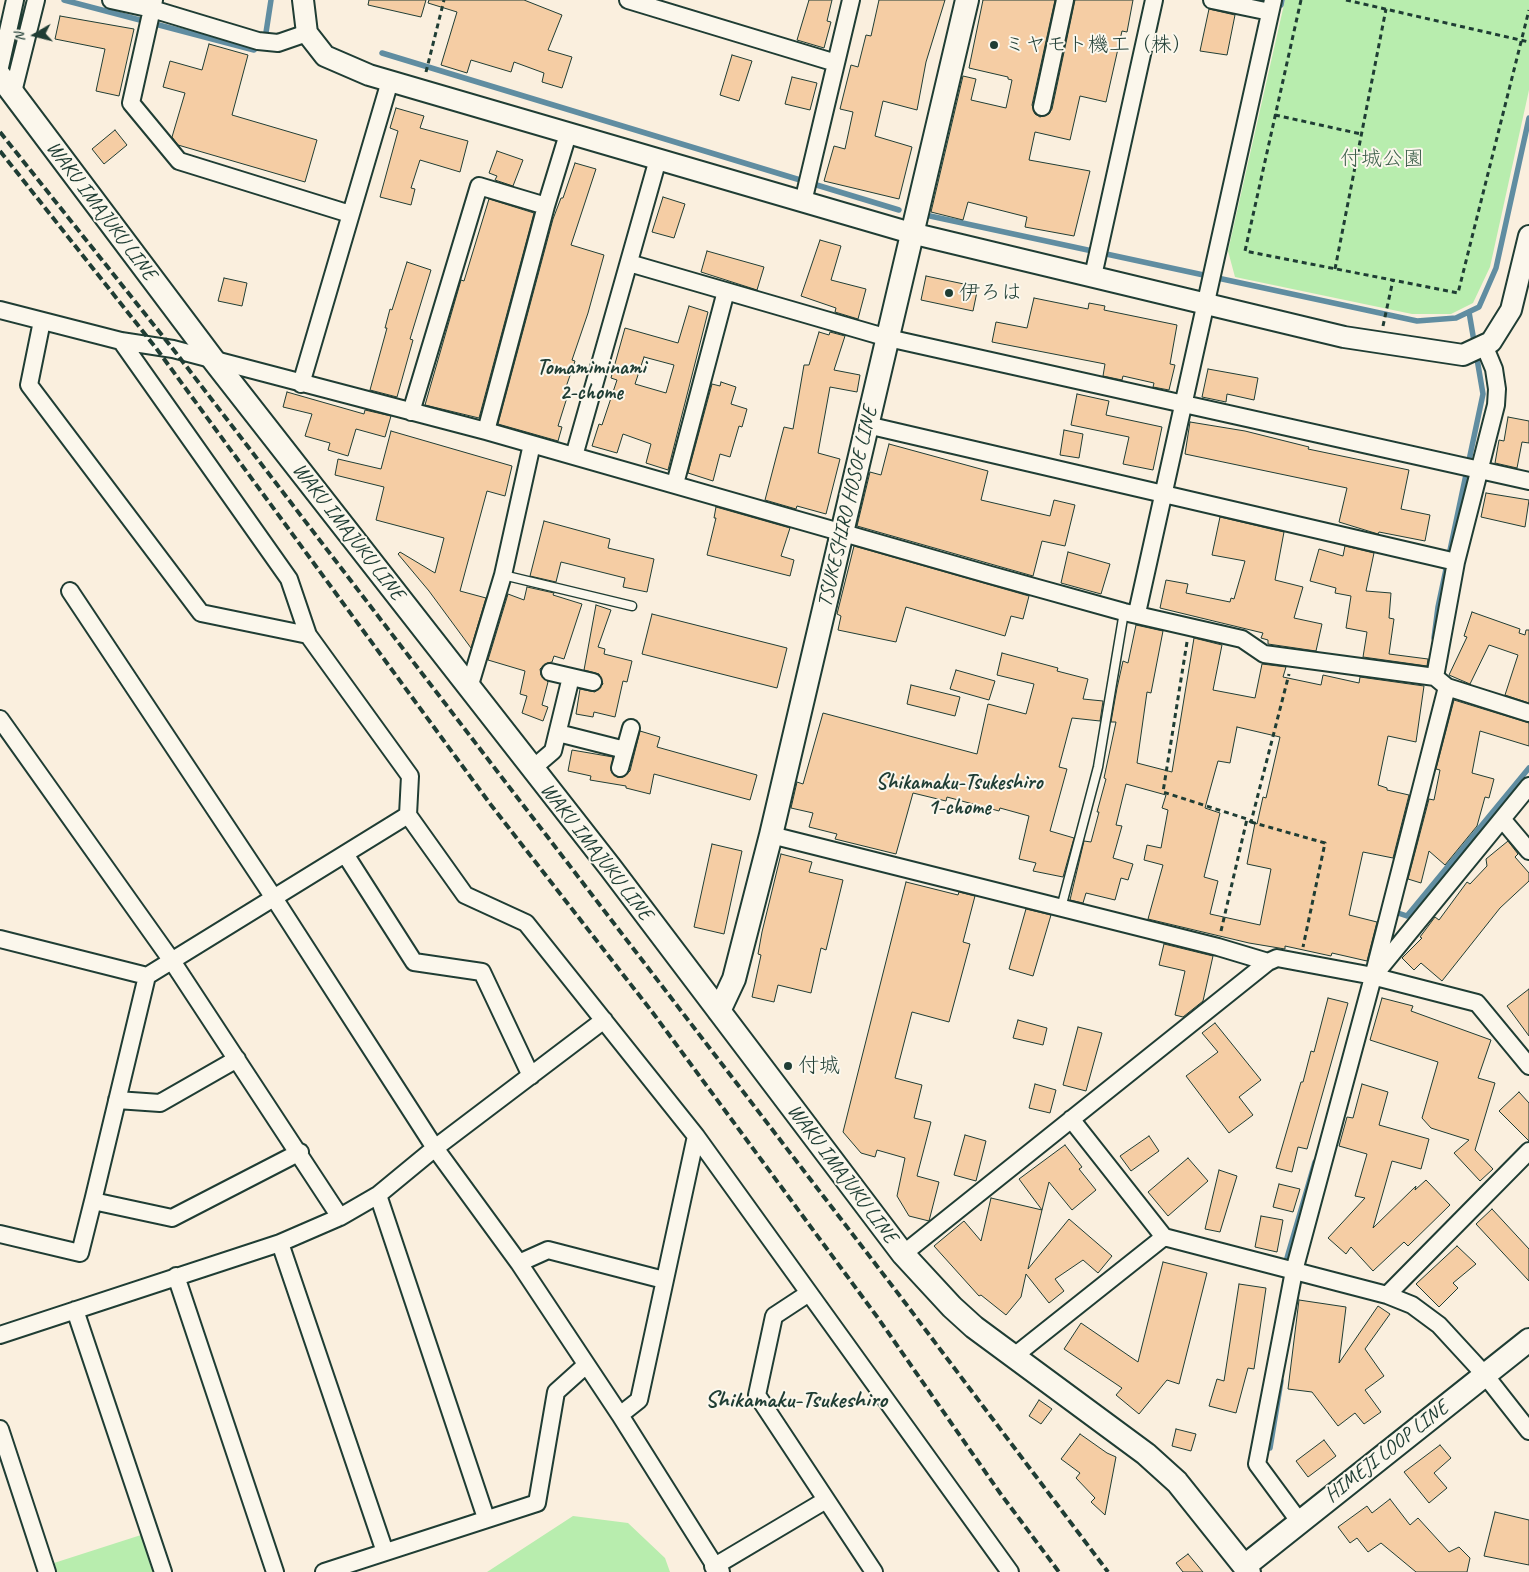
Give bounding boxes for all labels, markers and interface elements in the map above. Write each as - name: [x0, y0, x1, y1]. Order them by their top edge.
- north arrow: [10, 10, 60, 60]
- text: N: [11, 32, 29, 43]
- place label: ミヤモト機工（株）: [1004, 32, 1193, 58]
- marker: ミヤモト機工（株）: [988, 39, 1000, 51]
- street label: WAKU IMAJUKU LINE: [40, 136, 162, 286]
- park label: 付城公園: [1340, 146, 1424, 172]
- place label: 伊ろは: [959, 280, 1022, 306]
- marker: 伊ろは: [943, 287, 955, 299]
- district label: Tomamiminami 2-chome: [536, 355, 646, 406]
- street label: TSUKESHIRO HOSOE LINE: [813, 404, 883, 610]
- street label: WAKU IMAJUKU LINE: [286, 458, 410, 606]
- district label: Shikamaku-Tsukeshiro 1-chome: [876, 770, 1042, 821]
- street label: WAKU IMAJUKU LINE: [534, 778, 658, 926]
- place label: 付城: [798, 1053, 840, 1079]
- marker: 付城: [782, 1060, 794, 1072]
- street label: WAKU IMAJUKU LINE: [781, 1099, 903, 1249]
- district label: Shikamaku-Tsukeshiro: [705, 1387, 887, 1415]
- street label: HIMEJI LOOP LINE: [1320, 1396, 1454, 1508]

